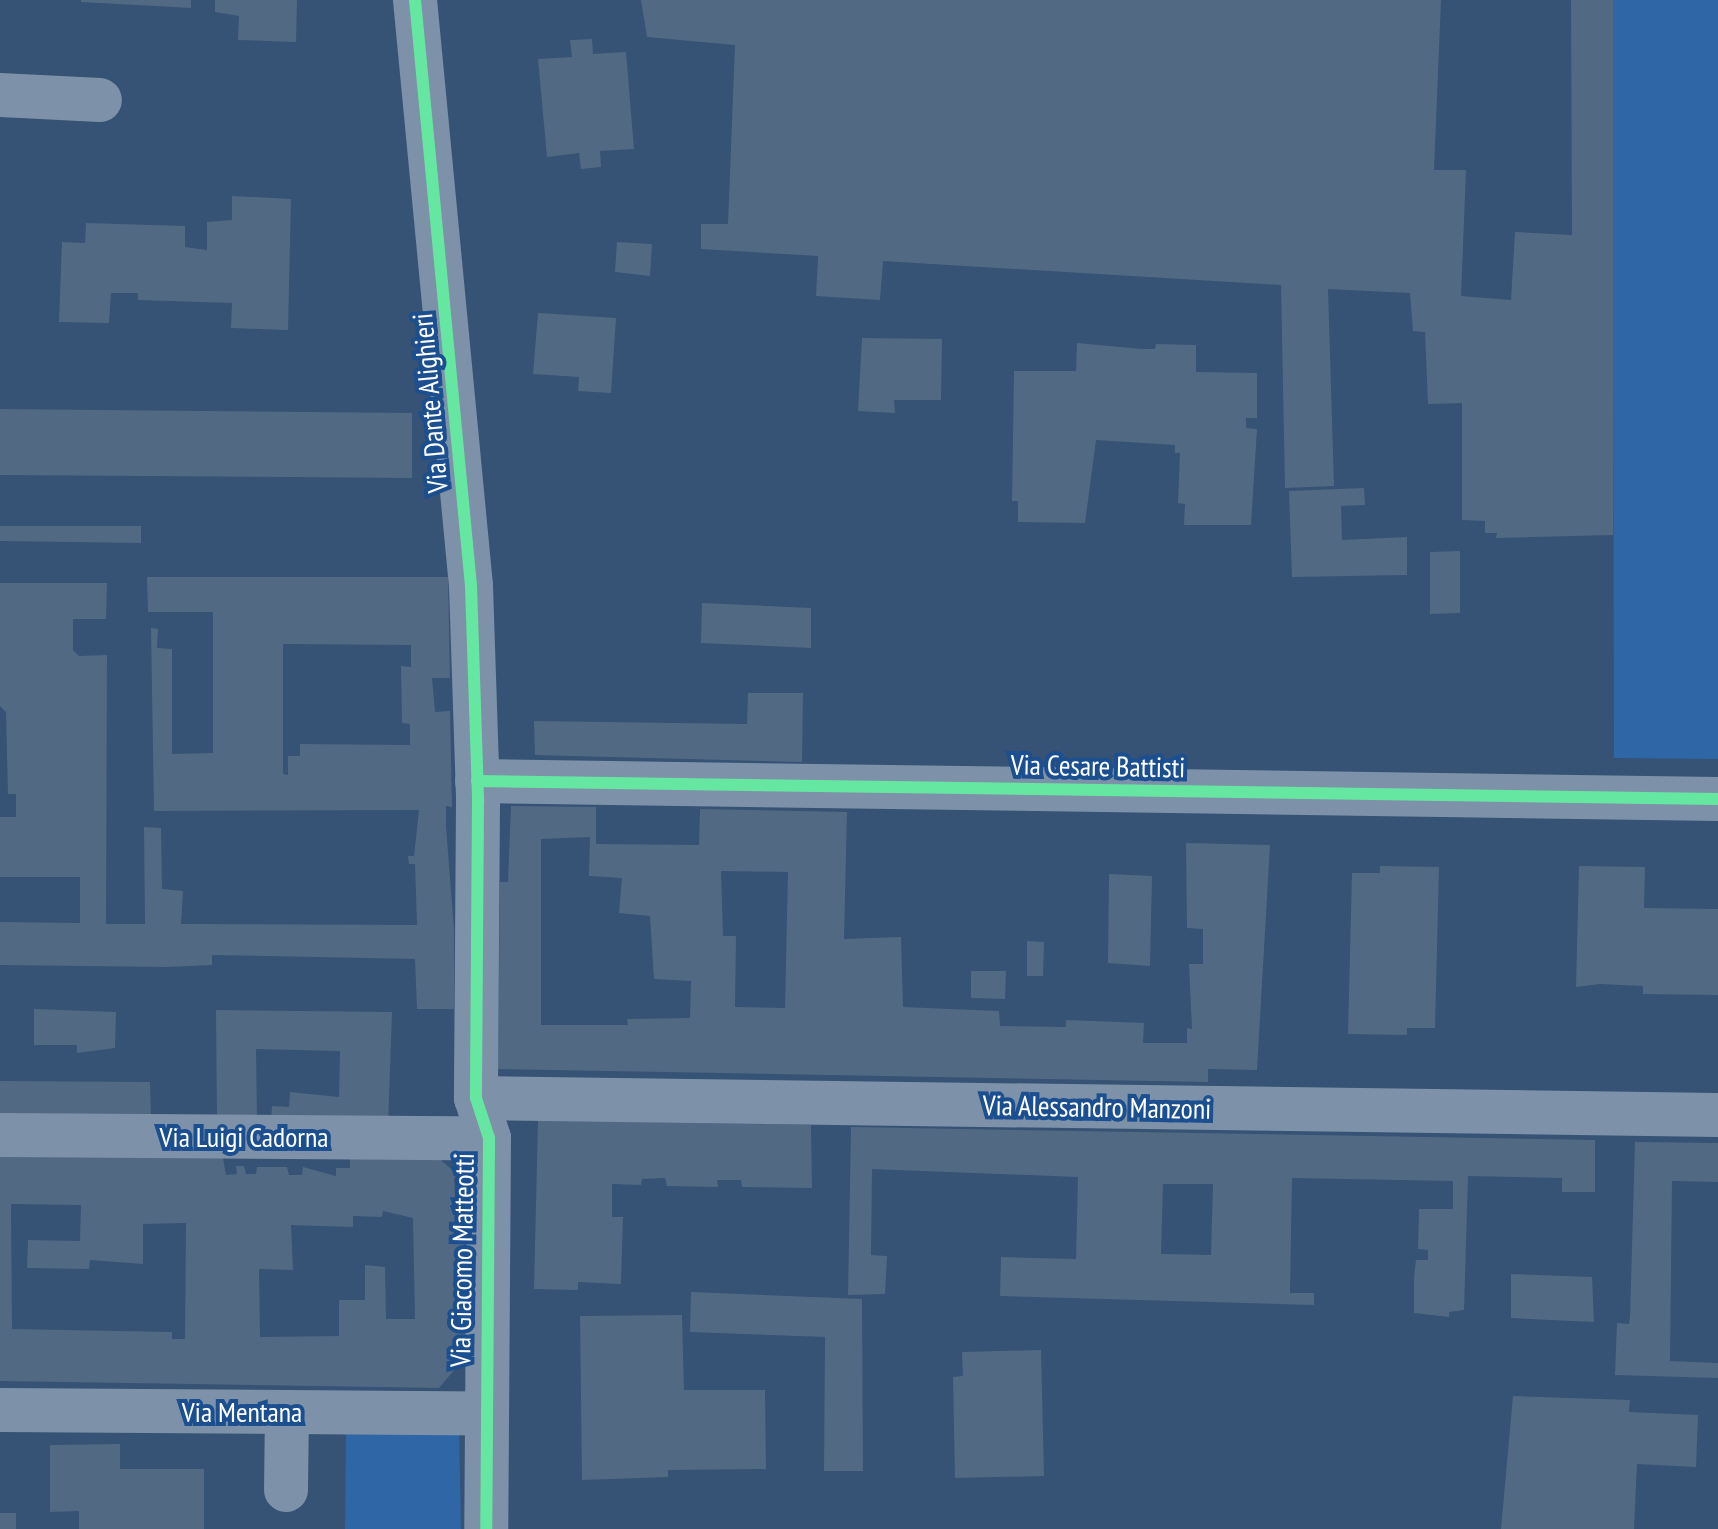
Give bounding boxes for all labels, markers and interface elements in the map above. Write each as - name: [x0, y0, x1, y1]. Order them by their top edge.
- street label: Via Dante Alighieri: [405, 311, 455, 495]
- street label: Via Cesare Battisti: [1010, 748, 1186, 784]
- street label: Via Alessandro Manzoni: [982, 1088, 1212, 1126]
- street label: Via Luigi Cadorna: [160, 1120, 328, 1154]
- street label: Via Giacomo Matteotti: [443, 1153, 481, 1367]
- street label: Via Mentana: [182, 1395, 302, 1429]

